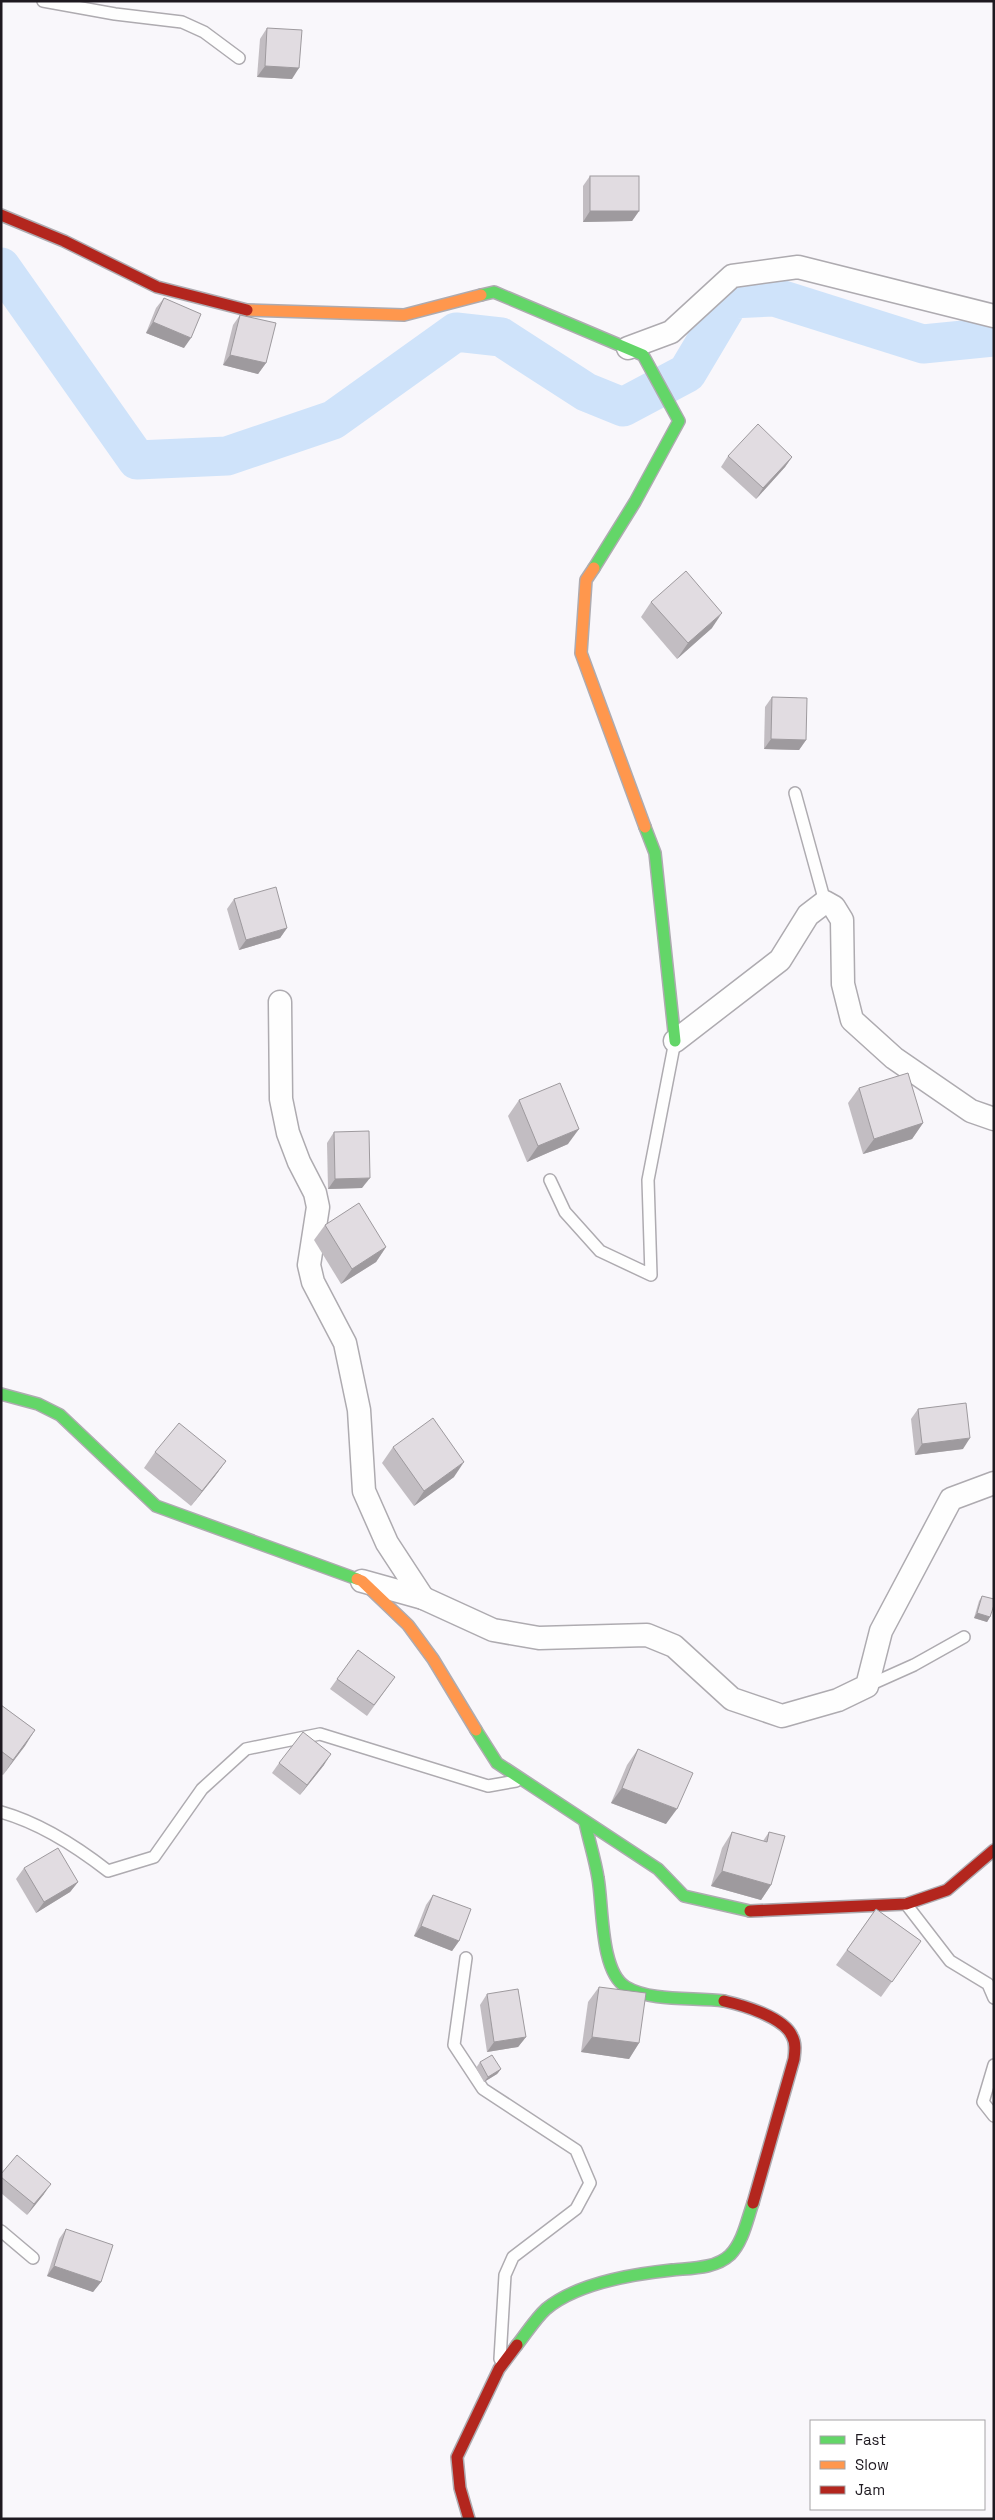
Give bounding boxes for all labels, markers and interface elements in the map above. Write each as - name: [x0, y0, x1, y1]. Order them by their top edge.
- legend: [810, 2420, 985, 2510]
- text: Fast: [855, 2430, 886, 2449]
- text: Slow: [855, 2455, 889, 2474]
- text: Jam: [855, 2480, 885, 2499]

